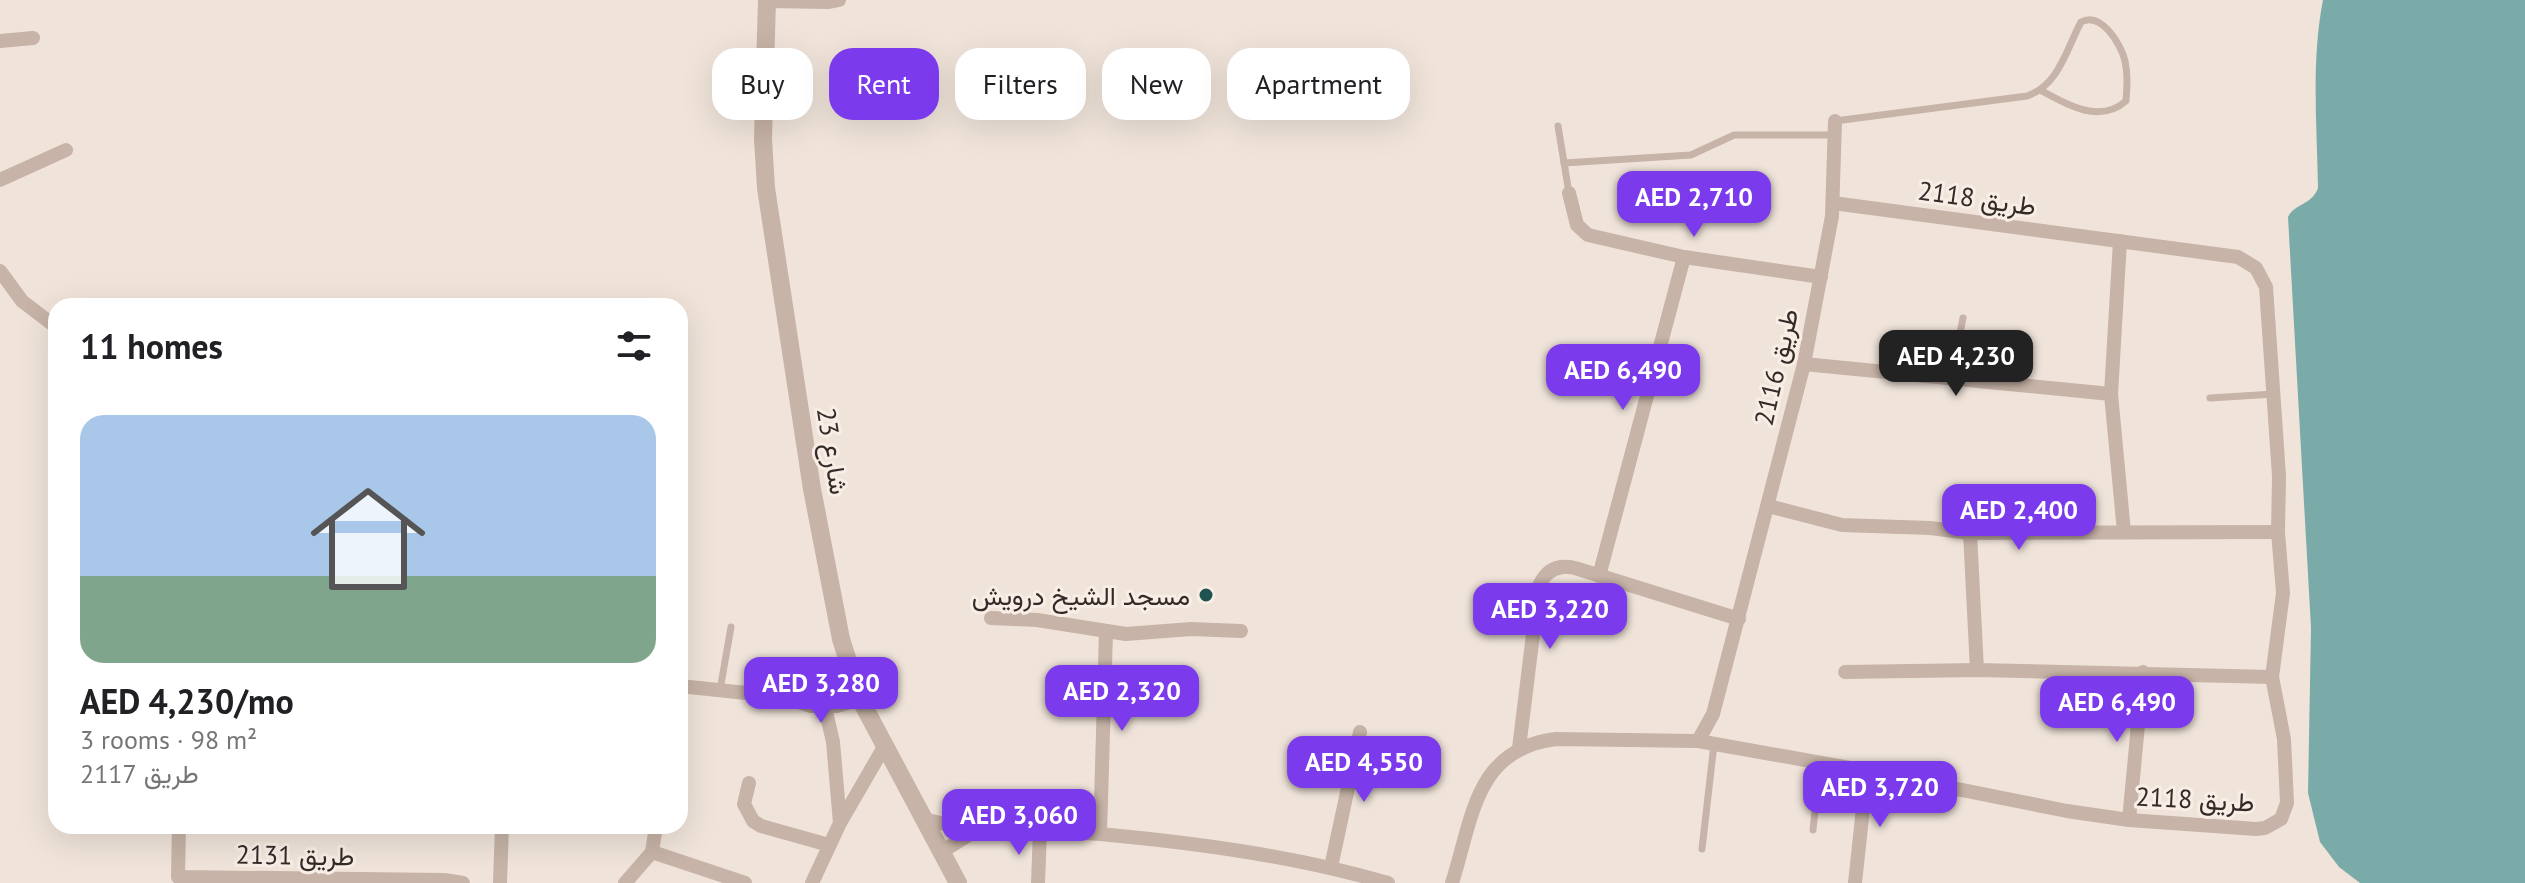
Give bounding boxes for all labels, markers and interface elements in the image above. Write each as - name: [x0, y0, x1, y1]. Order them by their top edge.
- chip: Buy: [712, 48, 813, 120]
- chip: Rent: [829, 48, 939, 120]
- chip: Filters: [955, 48, 1086, 120]
- chip: New: [1102, 48, 1211, 120]
- chip: Apartment: [1227, 48, 1410, 120]
- pin: AED 2,710: [1602, 171, 1786, 239]
- street label: طريق 2118: [1916, 173, 2038, 223]
- text: AED 2,710: [1635, 180, 1753, 213]
- street label: طريق 2116: [1747, 305, 1805, 429]
- text: 11 homes: [80, 324, 223, 368]
- icon: filters: [612, 324, 656, 368]
- pin: AED 4,230: [1864, 330, 2048, 398]
- text: AED 4,230: [1897, 339, 2015, 372]
- pin: AED 6,490: [1531, 344, 1715, 412]
- text: AED 6,490: [1564, 353, 1682, 386]
- street label: شارع 23: [808, 405, 856, 497]
- icon: home: [296, 467, 440, 611]
- pin: AED 2,400: [1927, 484, 2111, 552]
- text: AED 2,400: [1960, 493, 2078, 526]
- place label: مسجد الشيخ درويش: [972, 579, 1190, 614]
- pin: AED 3,220: [1458, 583, 1642, 651]
- marker: مسجد الشيخ درويش: [1197, 586, 1215, 604]
- text: AED 3,220: [1491, 592, 1609, 625]
- pin: AED 3,280: [729, 657, 913, 725]
- pin: AED 2,320: [1030, 665, 1214, 733]
- text: AED 3,280: [762, 666, 880, 699]
- text: AED 2,320: [1063, 674, 1181, 707]
- pin: AED 6,490: [2025, 676, 2209, 744]
- text: AED 4,230/mo: [80, 679, 294, 723]
- text: AED 6,490: [2058, 685, 2176, 718]
- text: 3 rooms · 98 m²: [80, 723, 257, 756]
- pin: AED 4,550: [1272, 736, 1456, 804]
- text: AED 4,550: [1305, 745, 1423, 778]
- text: طريق 2117: [80, 757, 199, 790]
- pin: AED 3,720: [1788, 761, 1972, 829]
- text: AED 3,720: [1821, 770, 1939, 803]
- street label: طريق 2118: [2135, 779, 2255, 819]
- pin: AED 3,060: [927, 789, 1111, 857]
- text: AED 3,060: [960, 798, 1078, 831]
- street label: طريق 2131: [235, 837, 355, 873]

